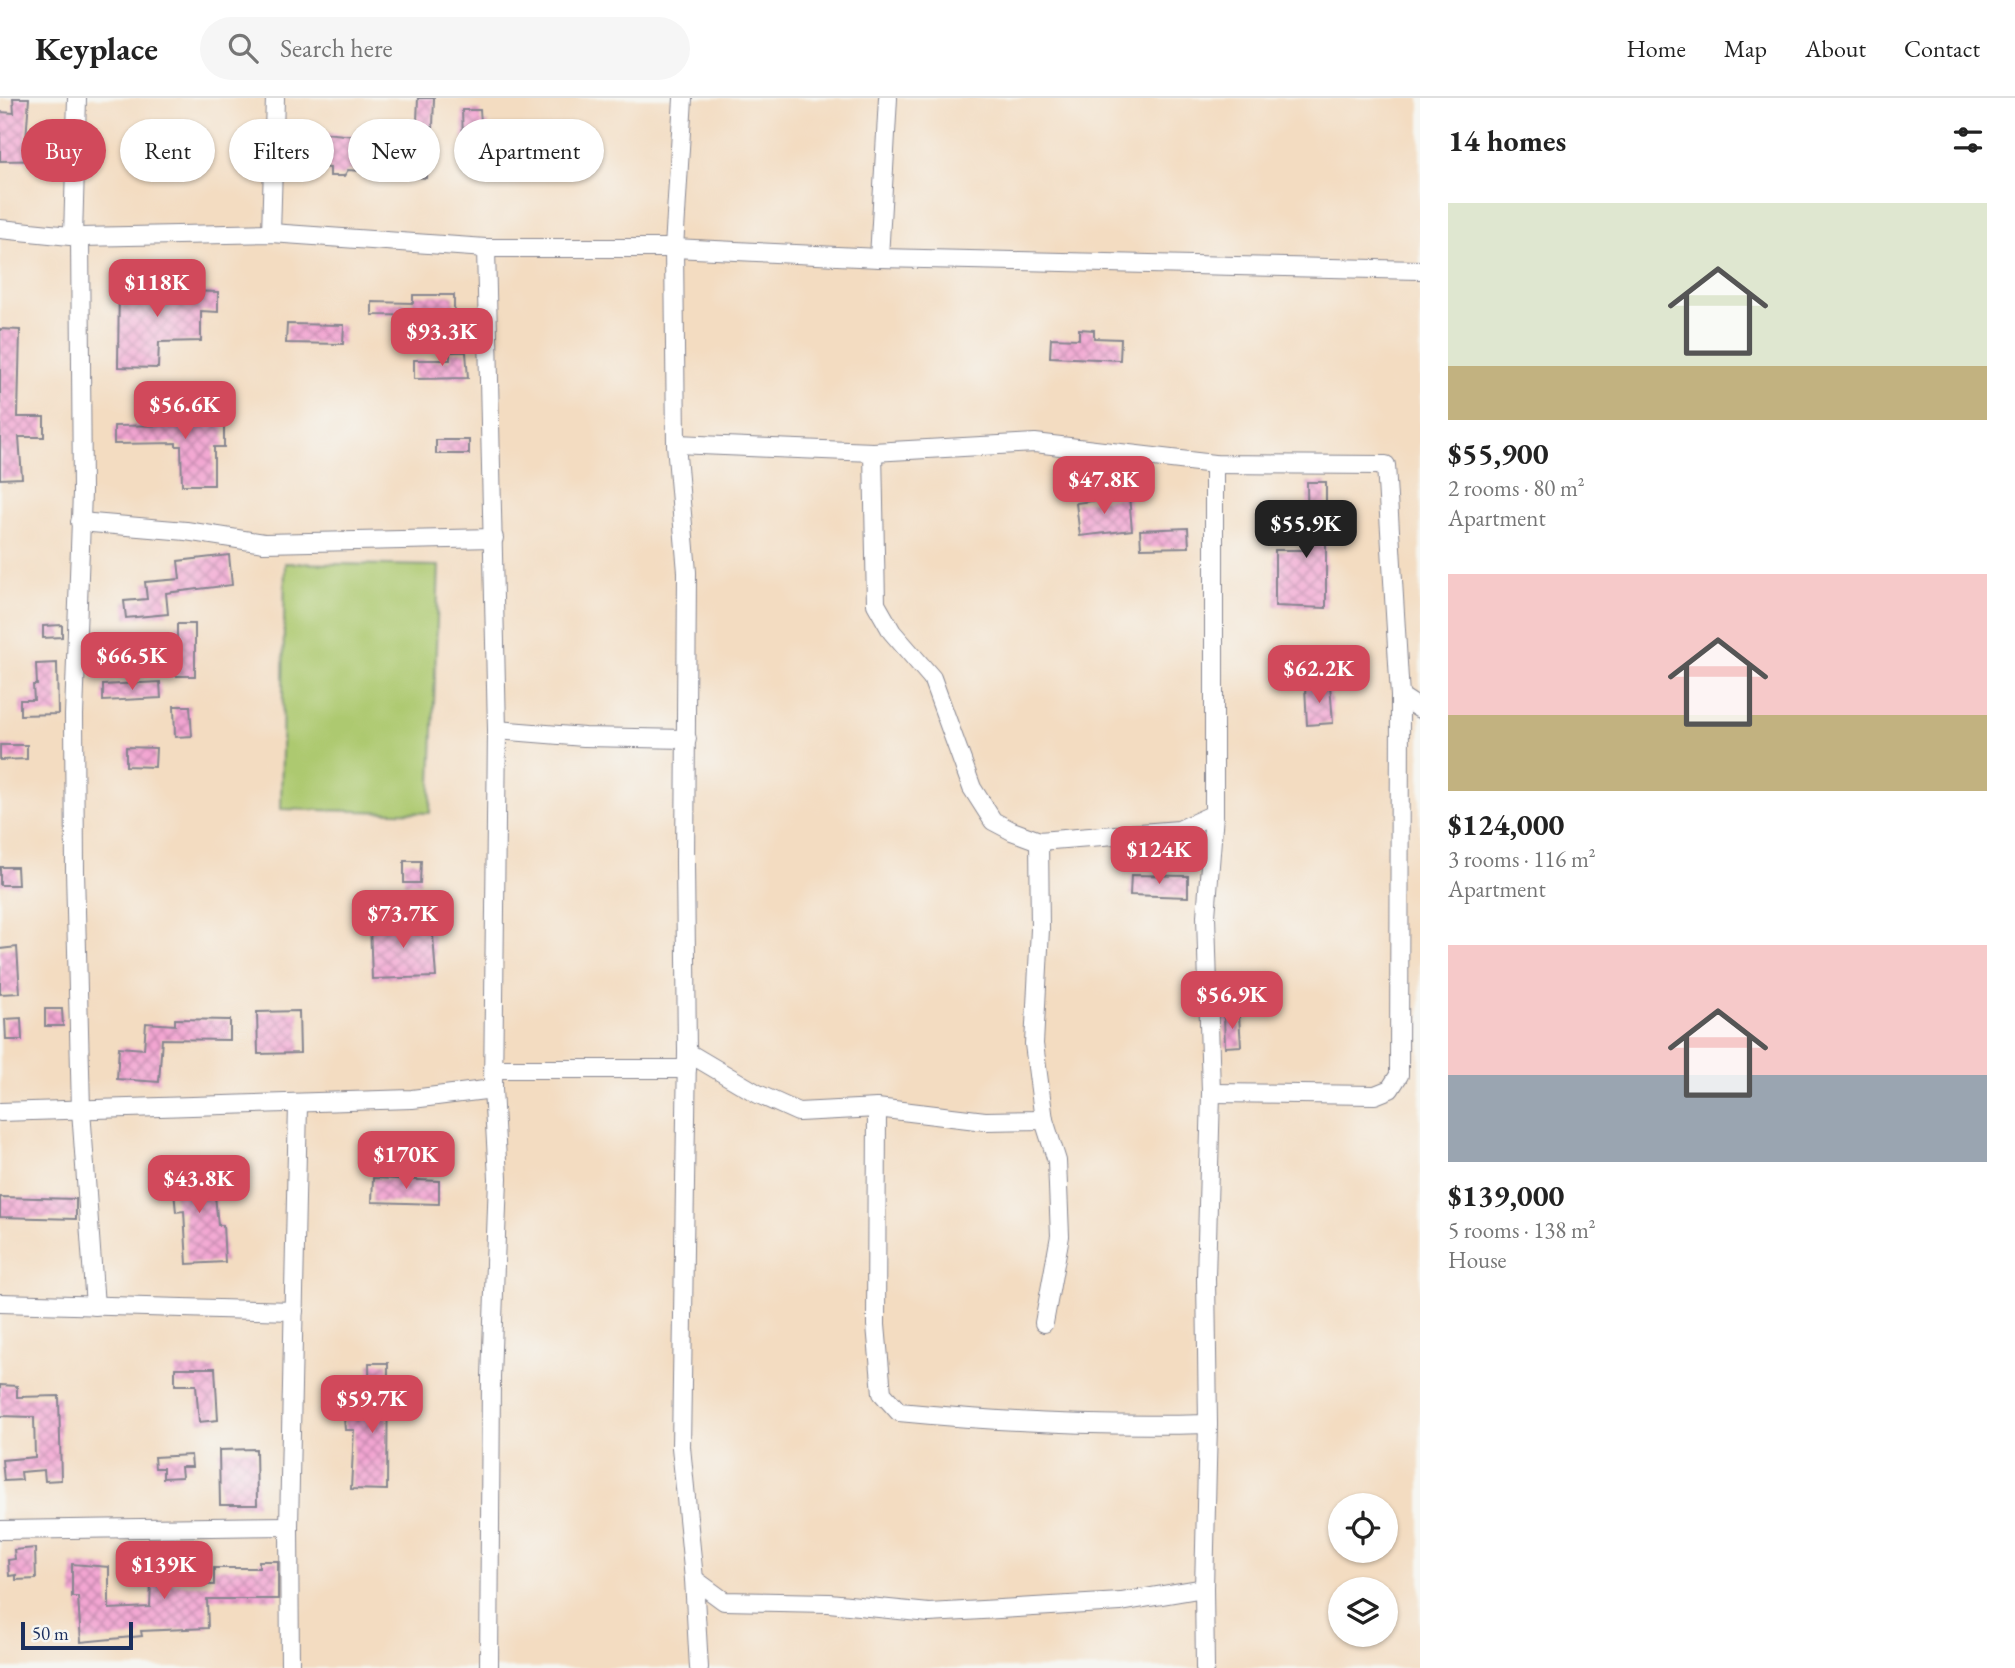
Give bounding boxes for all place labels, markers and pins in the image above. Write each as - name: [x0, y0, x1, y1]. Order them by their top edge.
- pin: $118K: [108, 260, 206, 319]
- pin: $93.3K: [385, 308, 499, 368]
- pin: $56.6K: [128, 382, 242, 441]
- pin: $47.8K: [1047, 456, 1161, 516]
- pin: $55.9K: [1249, 500, 1363, 560]
- pin: $66.5K: [75, 632, 189, 692]
- pin: $62.2K: [1262, 646, 1376, 705]
- pin: $124K: [1110, 826, 1208, 886]
- pin: $73.7K: [346, 890, 460, 950]
- pin: $56.9K: [1175, 972, 1289, 1031]
- pin: $170K: [357, 1132, 455, 1191]
- pin: $43.8K: [142, 1156, 256, 1215]
- pin: $59.7K: [315, 1376, 429, 1435]
- pin: $139K: [115, 1542, 213, 1601]

